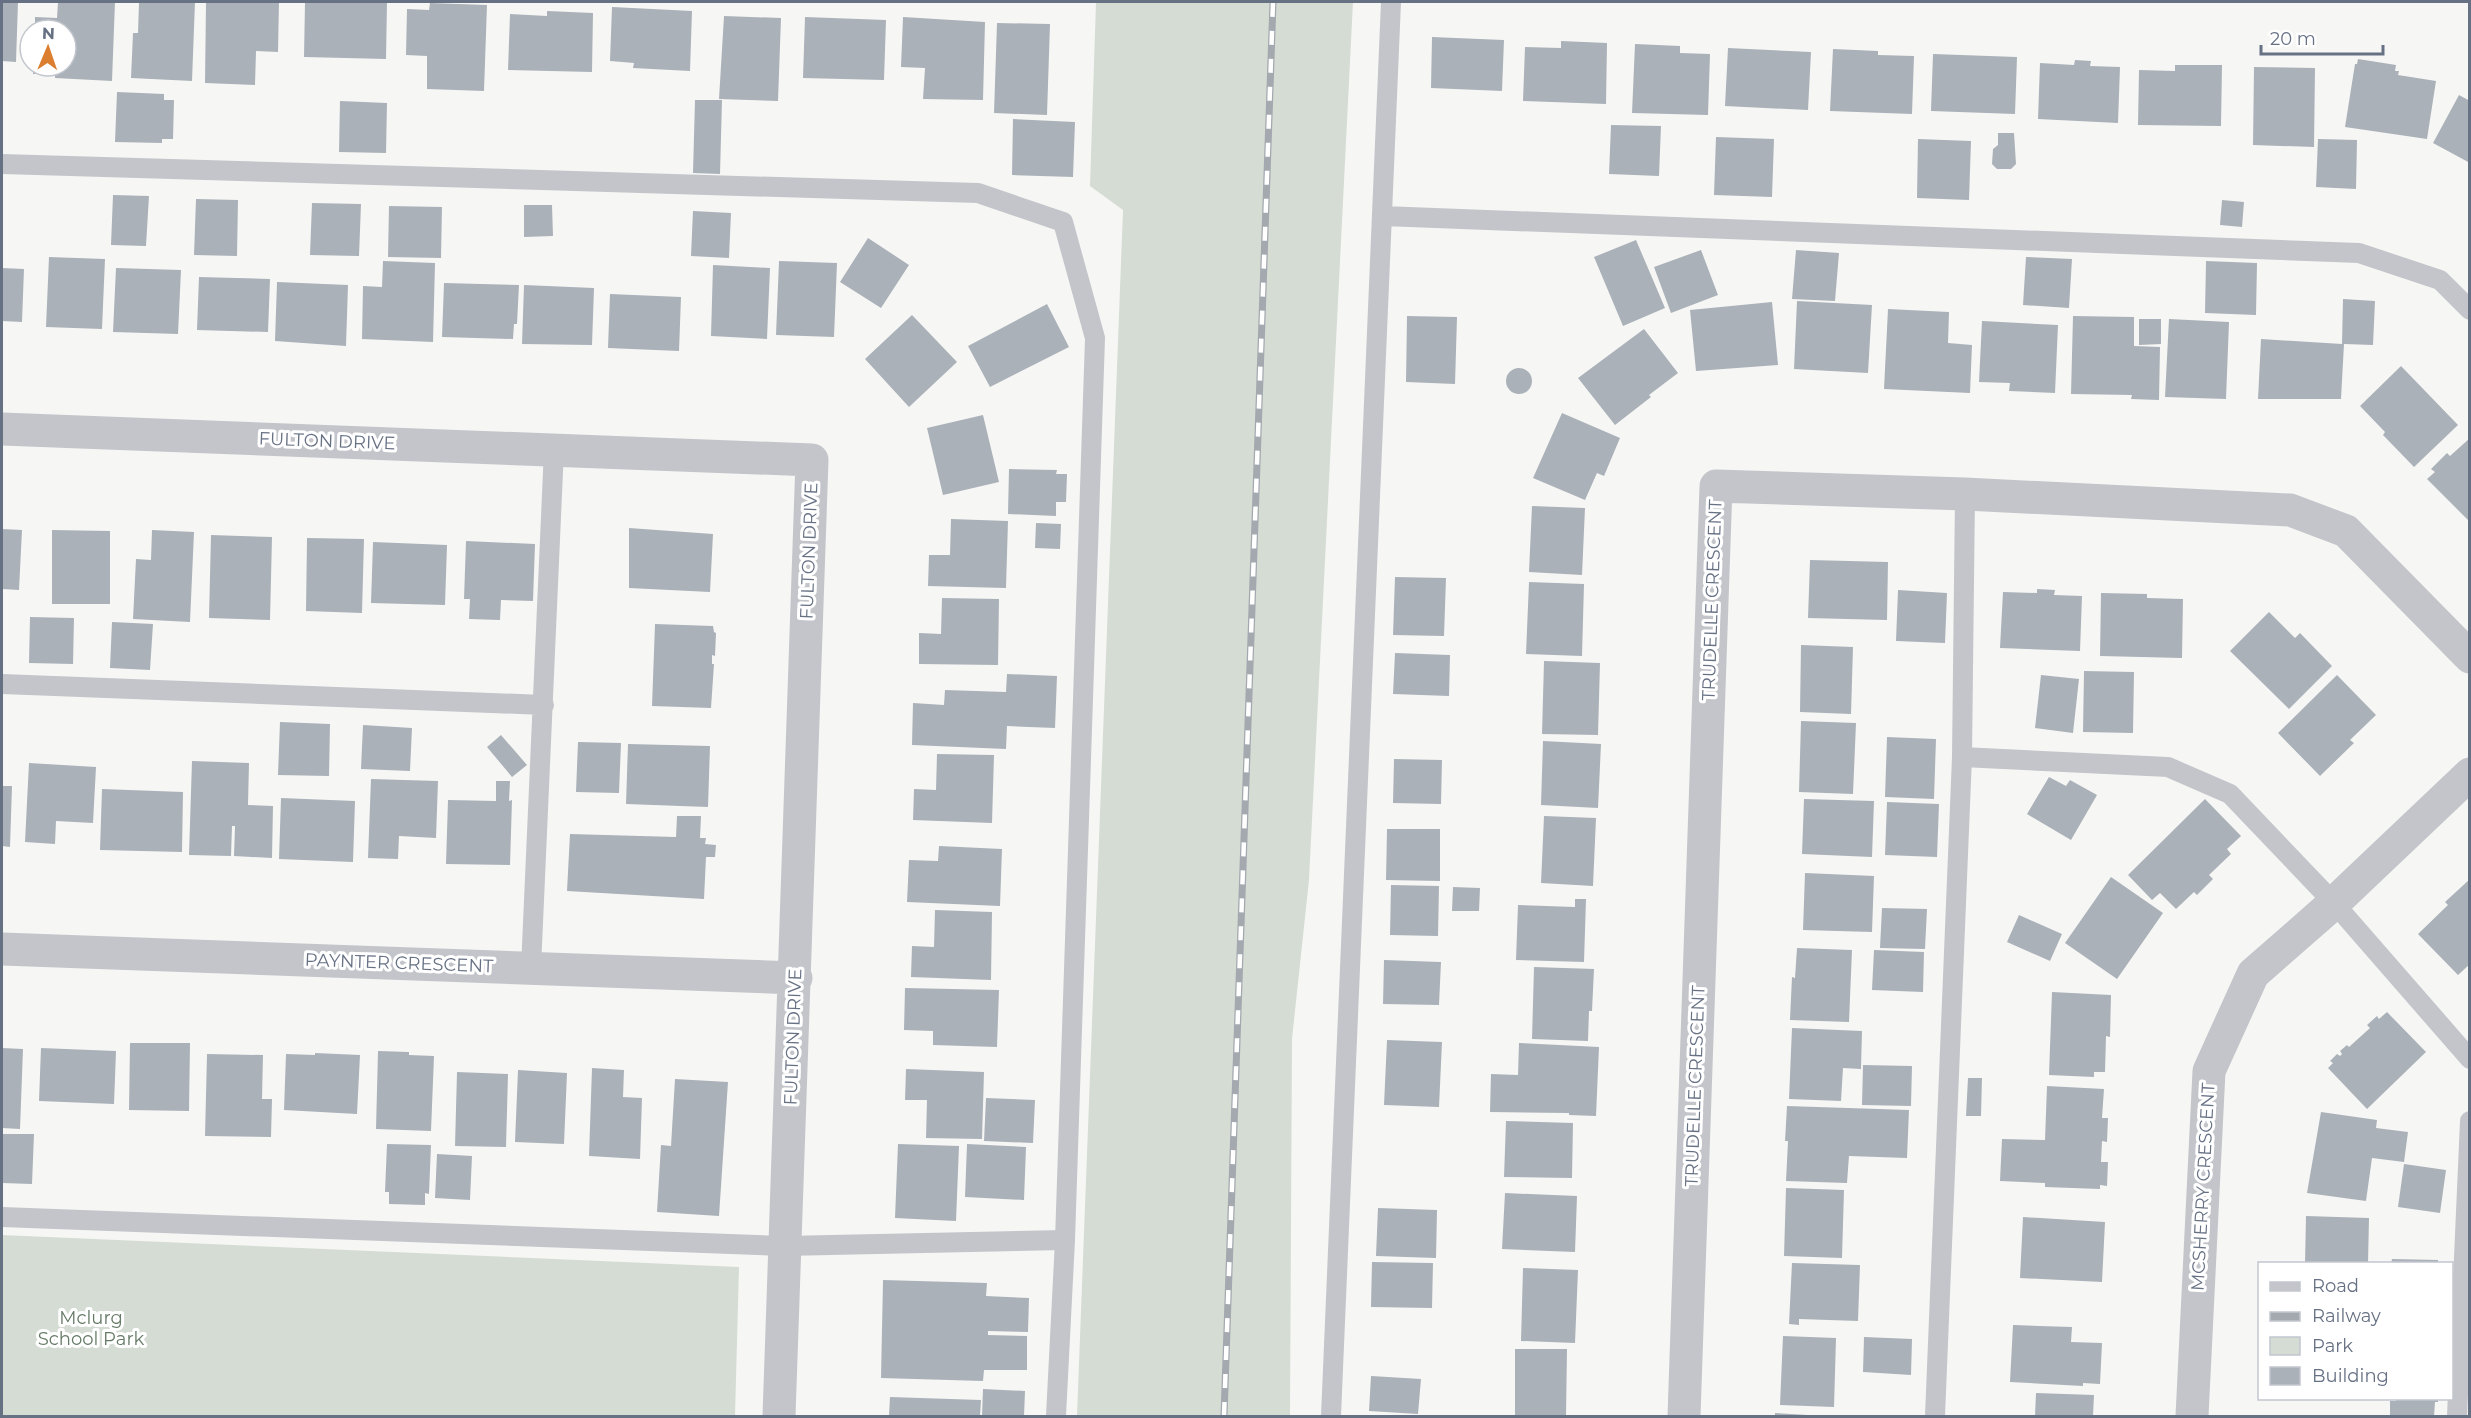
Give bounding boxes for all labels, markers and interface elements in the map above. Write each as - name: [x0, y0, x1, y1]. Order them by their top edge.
- north arrow: [18, 18, 78, 78]
- scale bar: [2261, 18, 2382, 56]
- text: N: [42, 24, 55, 43]
- text: 20 m: [2270, 28, 2316, 50]
- street label: FULTON DRIVE: [258, 428, 396, 454]
- street label: FULTON DRIVE: [796, 482, 822, 620]
- street label: TRUDELLE CRESCENT: [1697, 498, 1727, 701]
- street label: PAYNTER CRESCENT: [304, 949, 494, 977]
- street label: FULTON DRIVE: [780, 968, 806, 1106]
- street label: TRUDELLE CRESCENT: [1680, 984, 1710, 1187]
- street label: MCSHERRY CRESCENT: [2187, 1082, 2219, 1292]
- legend: [2258, 1262, 2453, 1400]
- text: Road: [2312, 1275, 2359, 1297]
- text: Railway: [2312, 1305, 2381, 1327]
- park label: Mclurg School Park: [38, 1307, 144, 1350]
- text: Park: [2312, 1335, 2353, 1357]
- text: Building: [2312, 1365, 2389, 1387]

